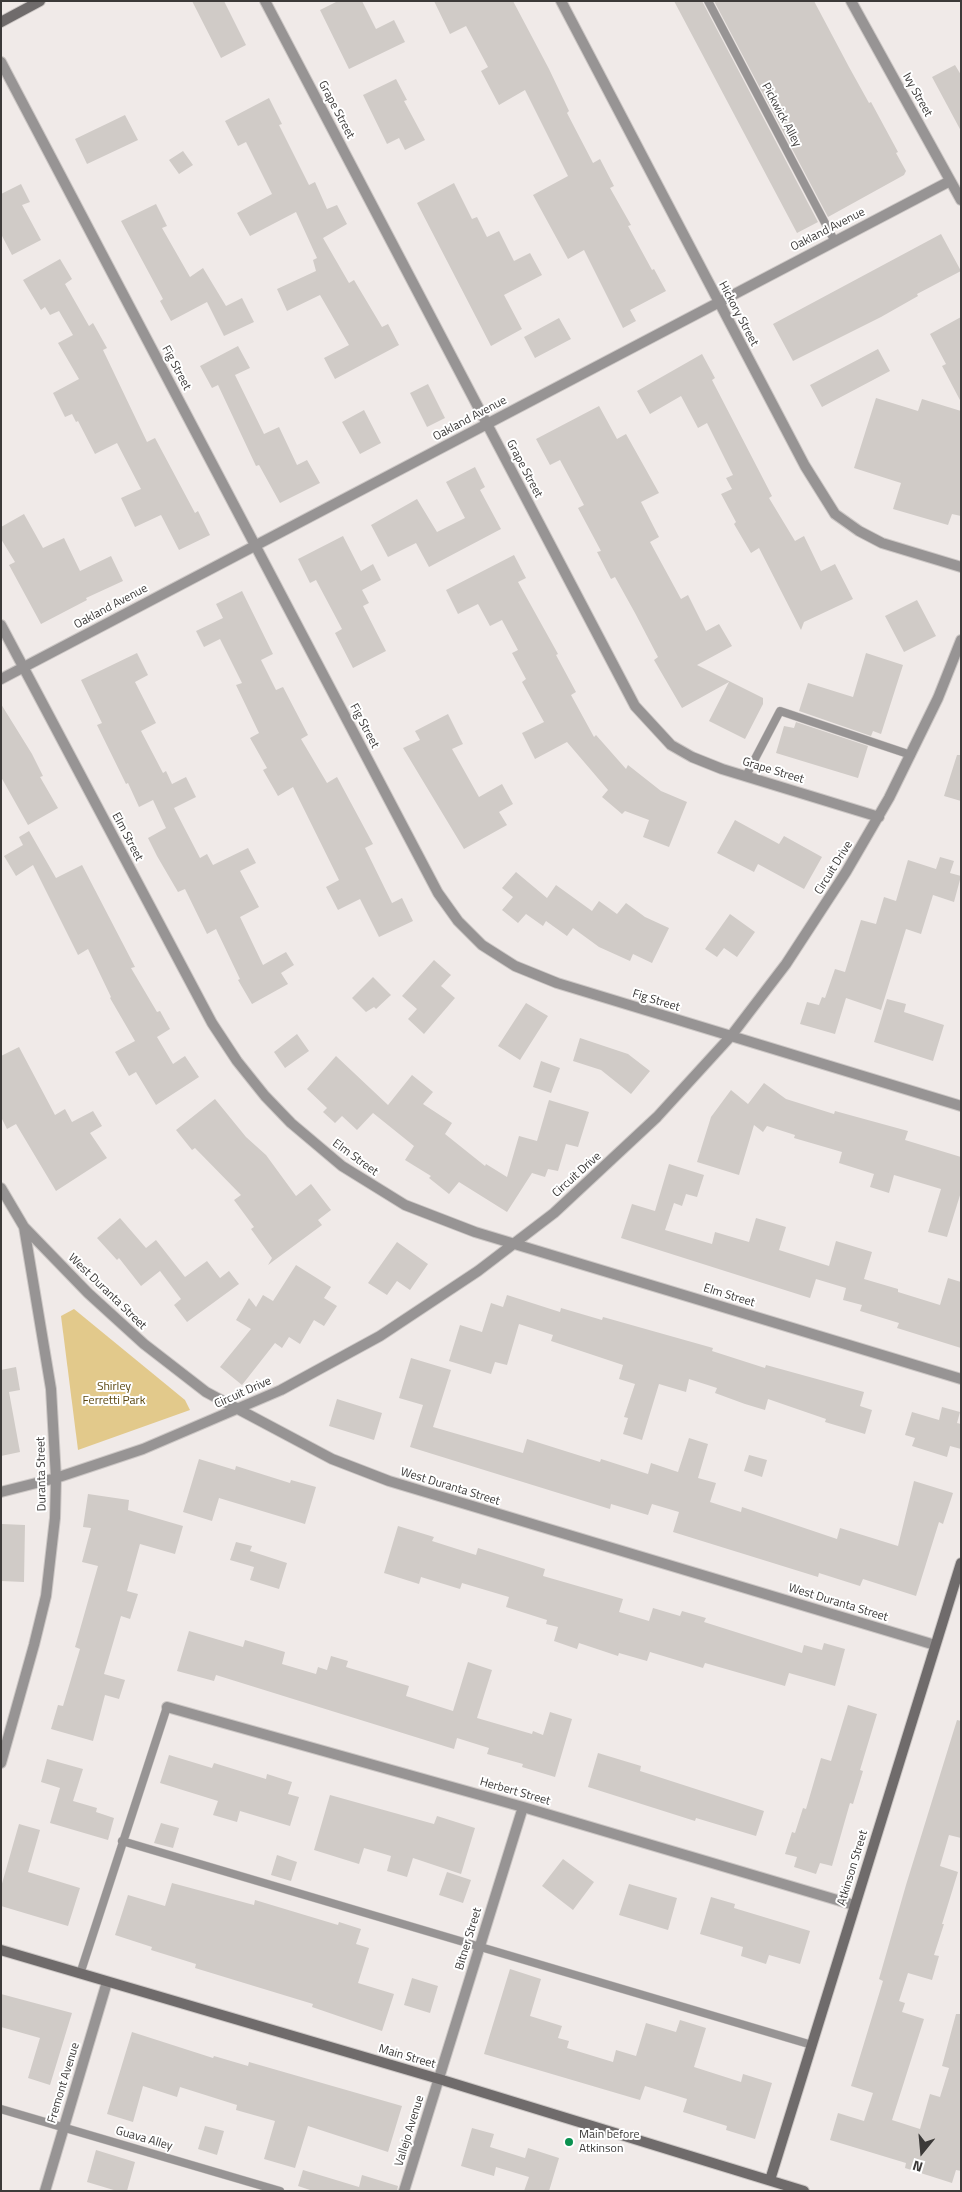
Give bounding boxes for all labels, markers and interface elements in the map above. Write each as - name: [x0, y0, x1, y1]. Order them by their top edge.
- street label: Ivy Street: [899, 70, 935, 120]
- street label: Grape Street: [315, 79, 357, 141]
- street label: Pickwick Alley: [758, 80, 804, 150]
- street label: Oakland Avenue: [788, 205, 868, 255]
- street label: Hickory Street: [715, 279, 761, 349]
- street label: Fig Street: [158, 343, 194, 393]
- street label: Oakland Avenue: [431, 394, 509, 444]
- street label: Grape Street: [503, 438, 545, 500]
- street label: Oakland Avenue: [72, 582, 150, 632]
- street label: Fig Street: [346, 701, 382, 751]
- street label: Grape Street: [741, 755, 805, 787]
- street label: Elm Street: [108, 810, 146, 864]
- street label: Circuit Drive: [812, 839, 856, 897]
- street label: Fig Street: [631, 987, 681, 1015]
- street label: Elm Street: [329, 1137, 381, 1179]
- street label: Circuit Drive: [550, 1149, 604, 1201]
- street label: West Duranta Street: [65, 1251, 149, 1333]
- street label: Elm Street: [702, 1281, 756, 1311]
- street label: Circuit Drive: [212, 1374, 274, 1412]
- park label: Shirley Ferretti Park: [82, 1380, 146, 1408]
- street label: Duranta Street: [34, 1437, 50, 1511]
- street label: West Duranta Street: [398, 1465, 502, 1509]
- street label: West Duranta Street: [786, 1581, 890, 1625]
- street label: Herbert Street: [478, 1775, 552, 1809]
- street label: Atkinson Street: [835, 1829, 871, 1907]
- street label: Bitner Street: [453, 1906, 485, 1972]
- street label: Fremont Avenue: [45, 2041, 83, 2125]
- street label: Main Street: [377, 2042, 437, 2072]
- street label: Vallejo Avenue: [392, 2094, 428, 2168]
- street label: Guava Alley: [114, 2124, 174, 2154]
- north arrow: [897, 2127, 947, 2177]
- place label: Main before Atkinson: [579, 2128, 639, 2156]
- marker: Main before Atkinson: [563, 2136, 575, 2148]
- text: N: [910, 2155, 925, 2178]

